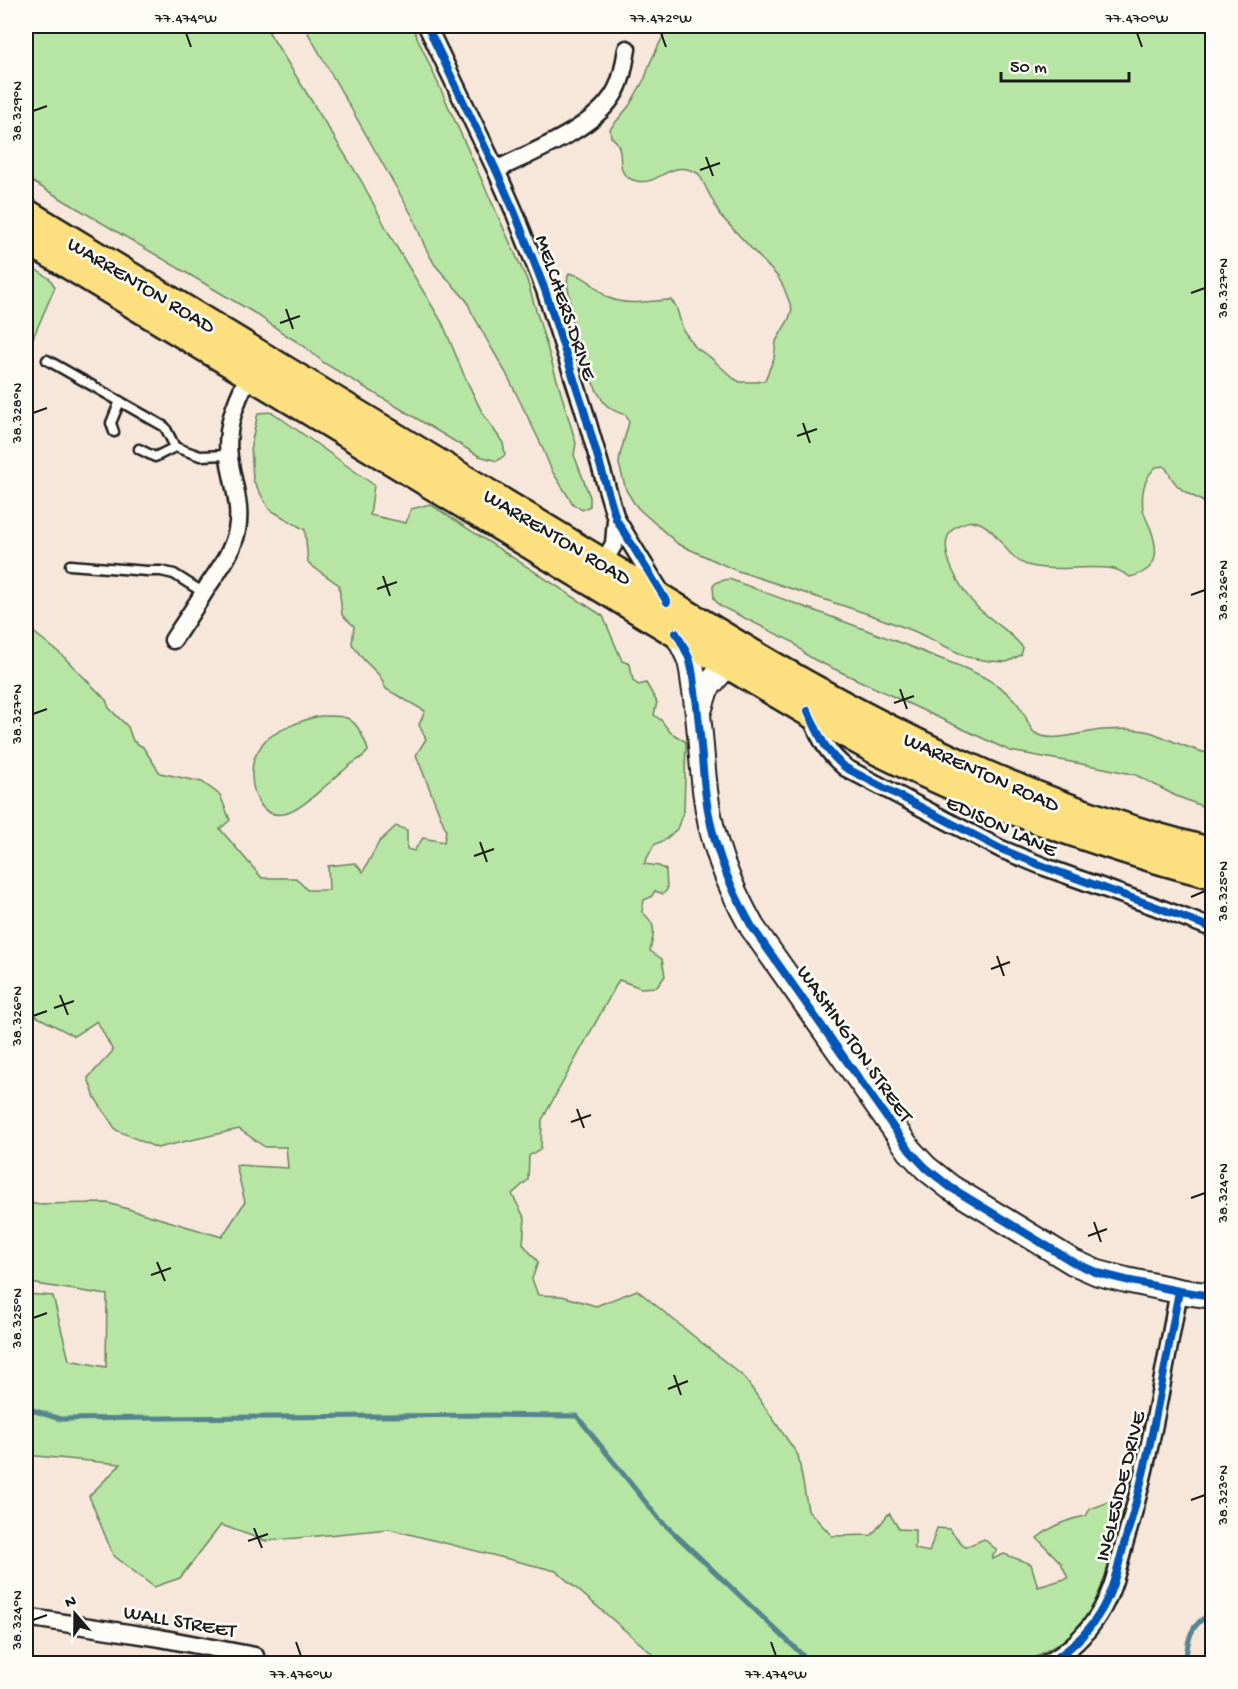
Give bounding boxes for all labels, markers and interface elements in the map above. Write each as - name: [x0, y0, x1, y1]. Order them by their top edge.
- text: 77.474°W: [154, 10, 217, 28]
- text: 77.472°W: [629, 10, 692, 28]
- text: 77.470°W: [1104, 10, 1169, 28]
- scale bar: [1001, 45, 1128, 83]
- text: 50 m: [1010, 58, 1047, 79]
- text: 38.329°N: [9, 81, 27, 142]
- street label: MELCHERS DRIVE: [527, 232, 601, 385]
- street label: WARRENTON ROAD: [62, 233, 219, 341]
- text: 38.327°N: [1215, 258, 1233, 319]
- text: 38.328°N: [9, 382, 27, 444]
- street label: WARRENTON ROAD: [478, 485, 635, 593]
- text: 38.326°N: [1215, 560, 1233, 621]
- text: 38.327°N: [9, 684, 27, 745]
- street label: WARRENTON ROAD: [899, 729, 1063, 820]
- street label: EDISON LANE: [941, 792, 1061, 865]
- text: 38.325°N: [1215, 861, 1233, 922]
- street label: WASHINGTON STREET: [789, 961, 917, 1129]
- text: 38.326°N: [9, 986, 27, 1047]
- text: 38.324°N: [1215, 1163, 1233, 1224]
- text: 38.325°N: [9, 1288, 27, 1349]
- street label: INGLESIDE DRIVE: [1092, 1408, 1153, 1564]
- text: 38.323°N: [1215, 1465, 1233, 1526]
- north arrow: [45, 1584, 105, 1644]
- text: 38.324°N: [9, 1590, 27, 1651]
- text: N: [63, 1592, 80, 1614]
- street label: WALL STREET: [121, 1601, 238, 1646]
- text: 77.476°W: [269, 1666, 332, 1684]
- text: 77.474°W: [744, 1666, 807, 1684]

